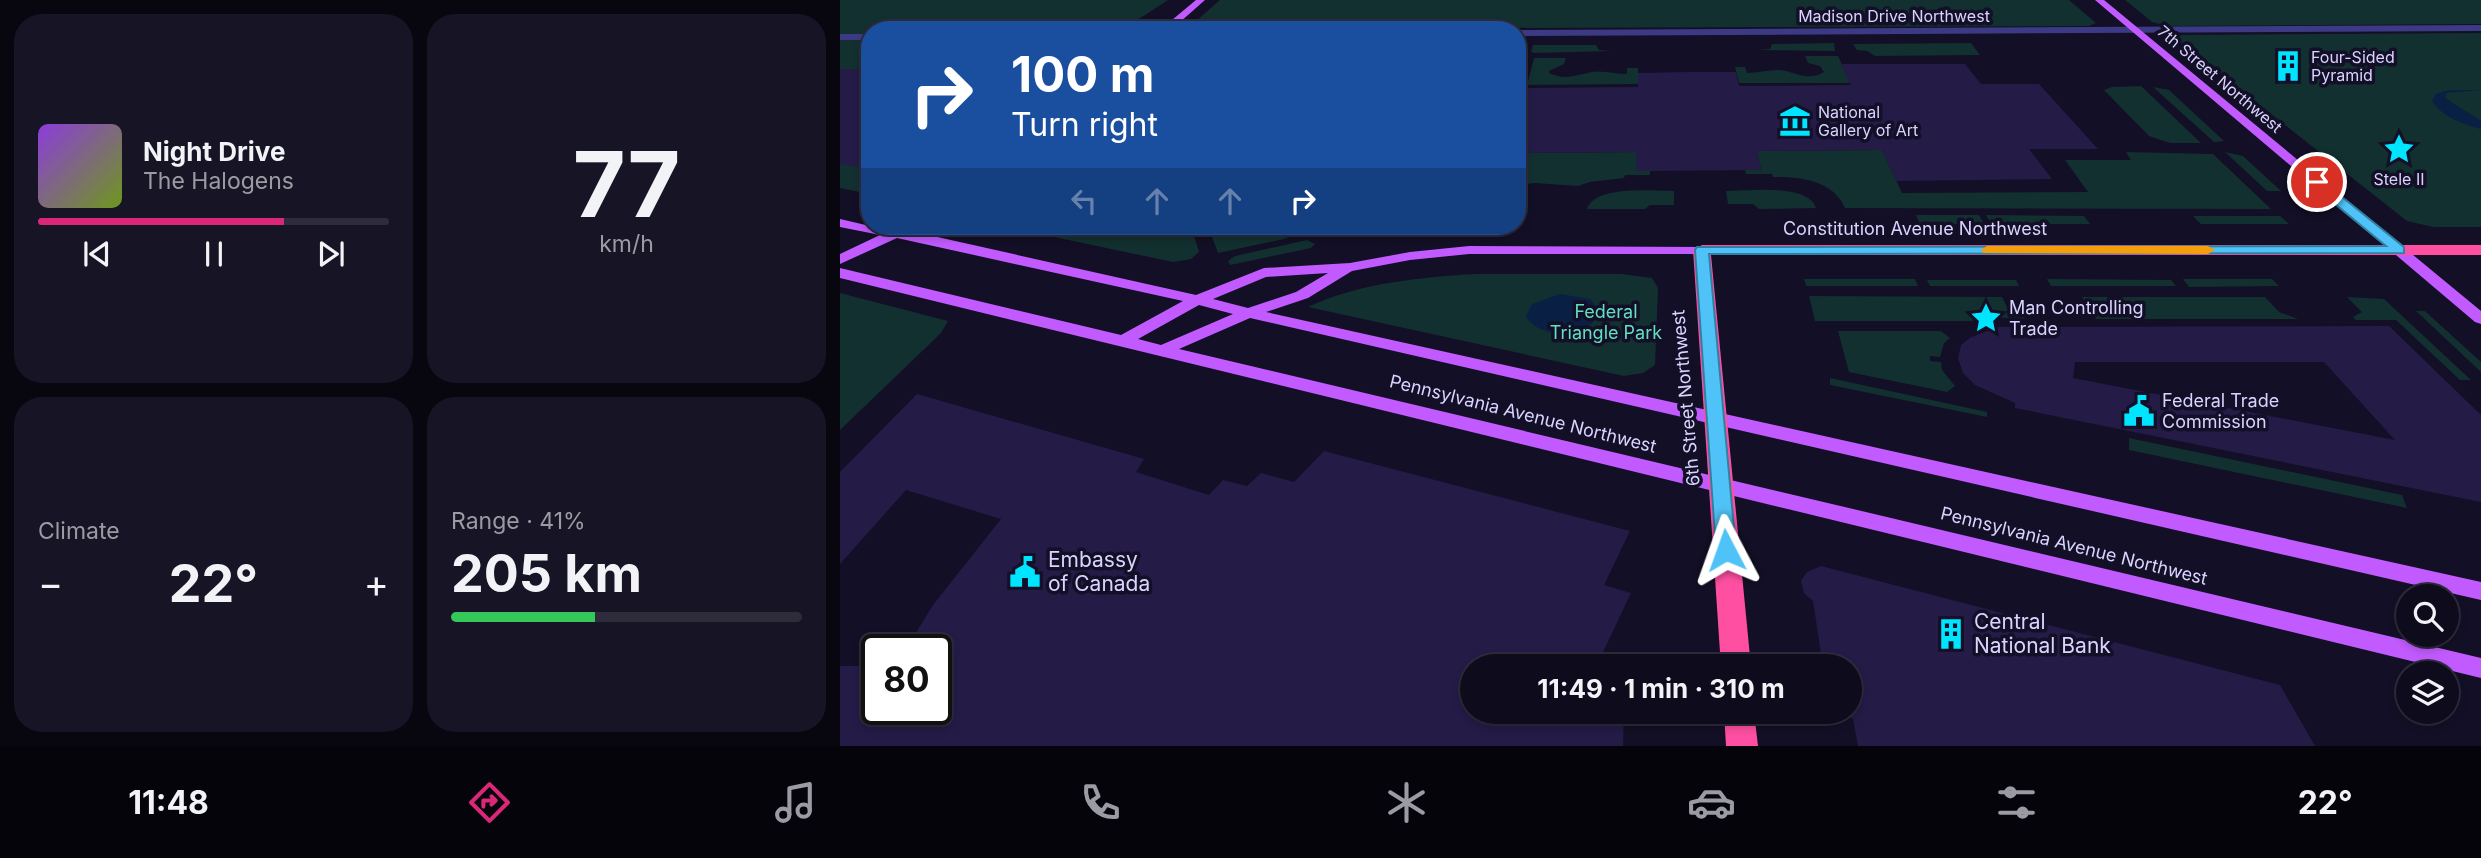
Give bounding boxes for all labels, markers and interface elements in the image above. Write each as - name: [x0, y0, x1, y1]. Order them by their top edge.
- street label: Madison Drive Northwest: [1798, 6, 1990, 26]
- street label: 7th Street Northwest: [2154, 21, 2286, 137]
- text: 100 m: [1011, 45, 1155, 104]
- place label: Four-Sided Pyramid: [2311, 47, 2395, 85]
- icon: right: [896, 49, 987, 140]
- building icon: Four-Sided Pyramid: [2271, 49, 2305, 83]
- place label: National Gallery of Art: [1818, 102, 1918, 140]
- museum icon: National Gallery of Art: [1778, 104, 1812, 138]
- text: Turn right: [1011, 105, 1158, 144]
- text: 77: [573, 129, 680, 239]
- place icon: Stele II: [2382, 132, 2416, 166]
- text: Night Drive: [143, 136, 285, 167]
- pin: [2287, 152, 2347, 212]
- icon: arrive: [2298, 163, 2336, 201]
- text: The Halogens: [143, 167, 294, 195]
- place label: Stele II: [2374, 169, 2424, 189]
- icon: left: [1065, 182, 1103, 220]
- icon: ahead: [1138, 182, 1176, 220]
- icon: ahead: [1211, 182, 1249, 220]
- icon: right: [1284, 182, 1322, 220]
- street label: Constitution Avenue Northwest: [1783, 218, 2047, 239]
- text: km/h: [599, 230, 654, 258]
- icon: previous: [78, 235, 116, 273]
- icon: pause: [195, 235, 233, 273]
- icon: next: [312, 235, 350, 273]
- place label: Man Controlling Trade: [2009, 297, 2144, 339]
- park label: Federal Triangle Park: [1550, 301, 1662, 343]
- place icon: Man Controlling Trade: [1969, 301, 2003, 335]
- street label: 6th Street Northwest: [1667, 309, 1704, 487]
- street label: Pennsylvania Avenue Northwest: [1388, 370, 1659, 457]
- place label: Federal Trade Commission: [2162, 390, 2279, 432]
- public building icon: Federal Trade Commission: [2122, 394, 2156, 428]
- street label: Pennsylvania Avenue Northwest: [1939, 502, 2210, 589]
- text: Range · 41%: [451, 507, 586, 535]
- position arrow: [1689, 513, 1763, 587]
- text: Climate: [38, 517, 120, 545]
- text: 205 km: [451, 542, 642, 605]
- place label: Embassy of Canada: [1048, 547, 1150, 596]
- text: 22°: [169, 552, 258, 615]
- public building icon: Embassy of Canada: [1008, 555, 1042, 589]
- text: −: [38, 560, 63, 606]
- text: +: [364, 560, 389, 606]
- map controls: [2396, 584, 2459, 724]
- button: search: [2396, 584, 2459, 647]
- place label: Central National Bank: [1974, 609, 2111, 658]
- building icon: Central National Bank: [1934, 617, 1968, 651]
- speed limit sign: 80: [861, 634, 952, 725]
- button: layers: [2396, 661, 2459, 724]
- text: 11:49 · 1 min · 310 m: [1537, 673, 1785, 704]
- icon: directions: [465, 778, 514, 827]
- icon: music: [771, 778, 820, 827]
- icon: phone: [1076, 778, 1125, 827]
- icon: climate: [1382, 778, 1431, 827]
- icon: car: [1687, 778, 1736, 827]
- icon: filters: [1992, 778, 2041, 827]
- text: 11:48: [128, 783, 209, 822]
- text: 22°: [2298, 783, 2353, 822]

